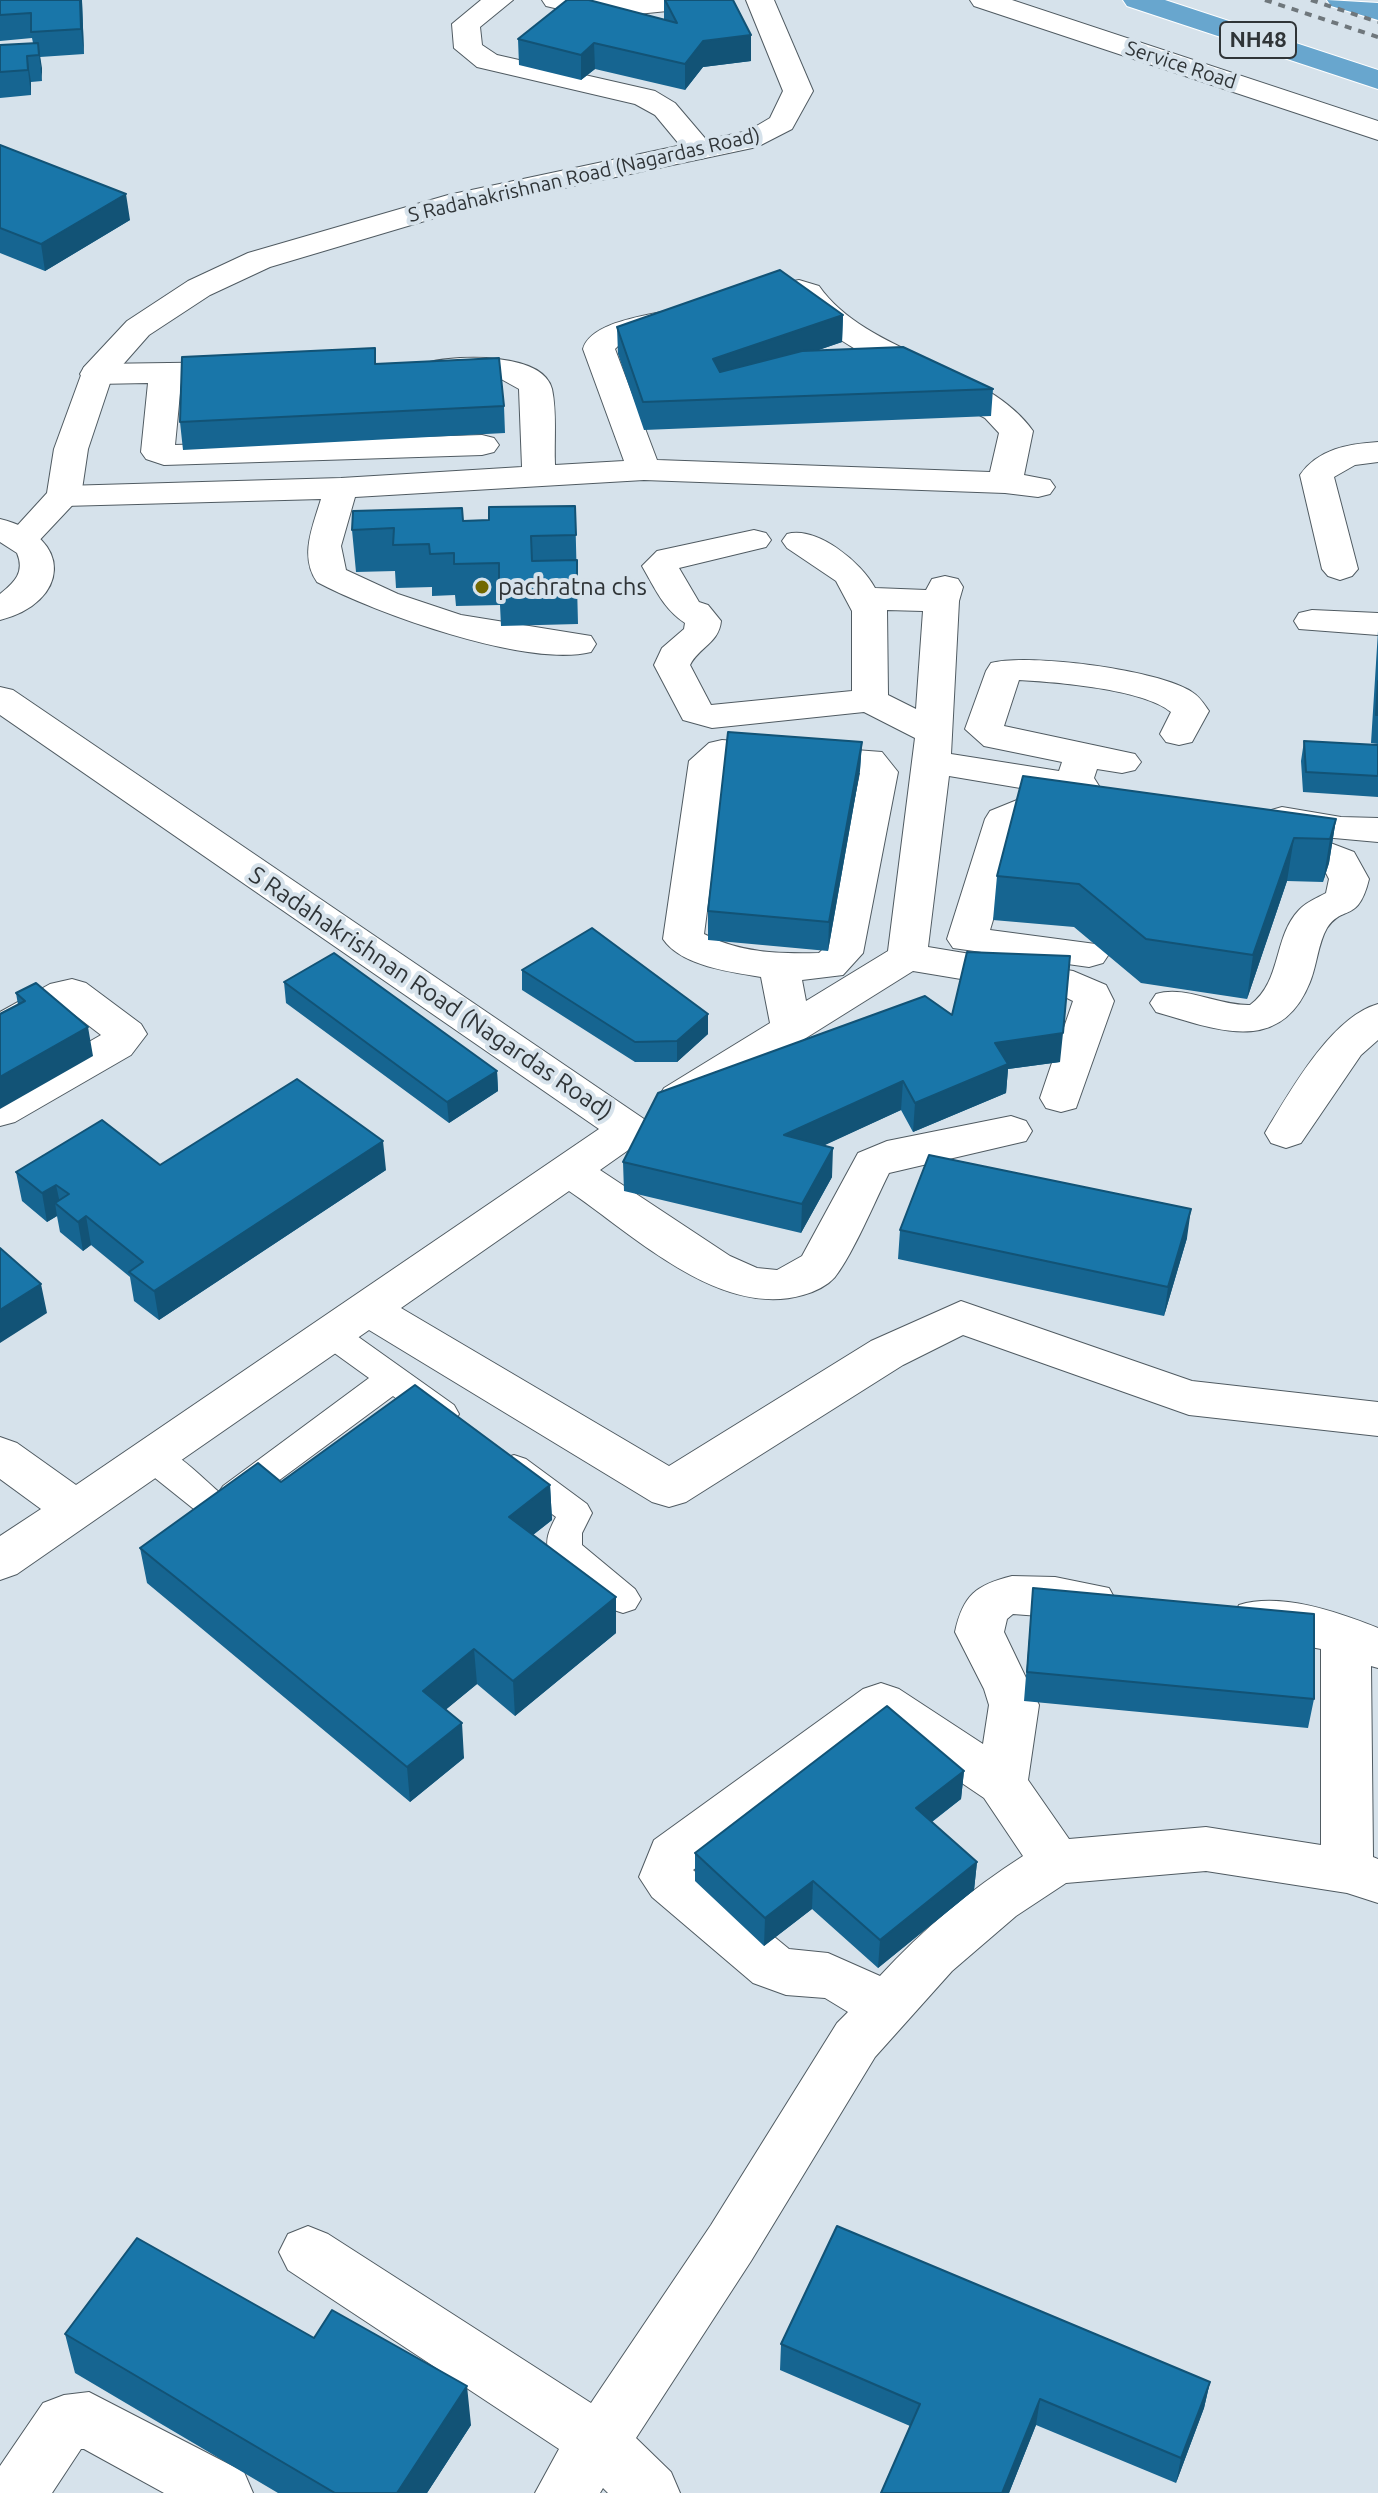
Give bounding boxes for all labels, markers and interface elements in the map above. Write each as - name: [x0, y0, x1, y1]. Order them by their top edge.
- road number: NH48: [1220, 22, 1296, 58]
- street label: Service Road: [1123, 36, 1239, 94]
- street label: S Radahakrishnan Road (Nagardas Road): [406, 123, 762, 227]
- place label: pachratna chs: [498, 573, 647, 601]
- marker: pachratna chs: [473, 578, 491, 596]
- street label: S Radahakrishnan Road (Nagardas Road): [244, 860, 618, 1126]

